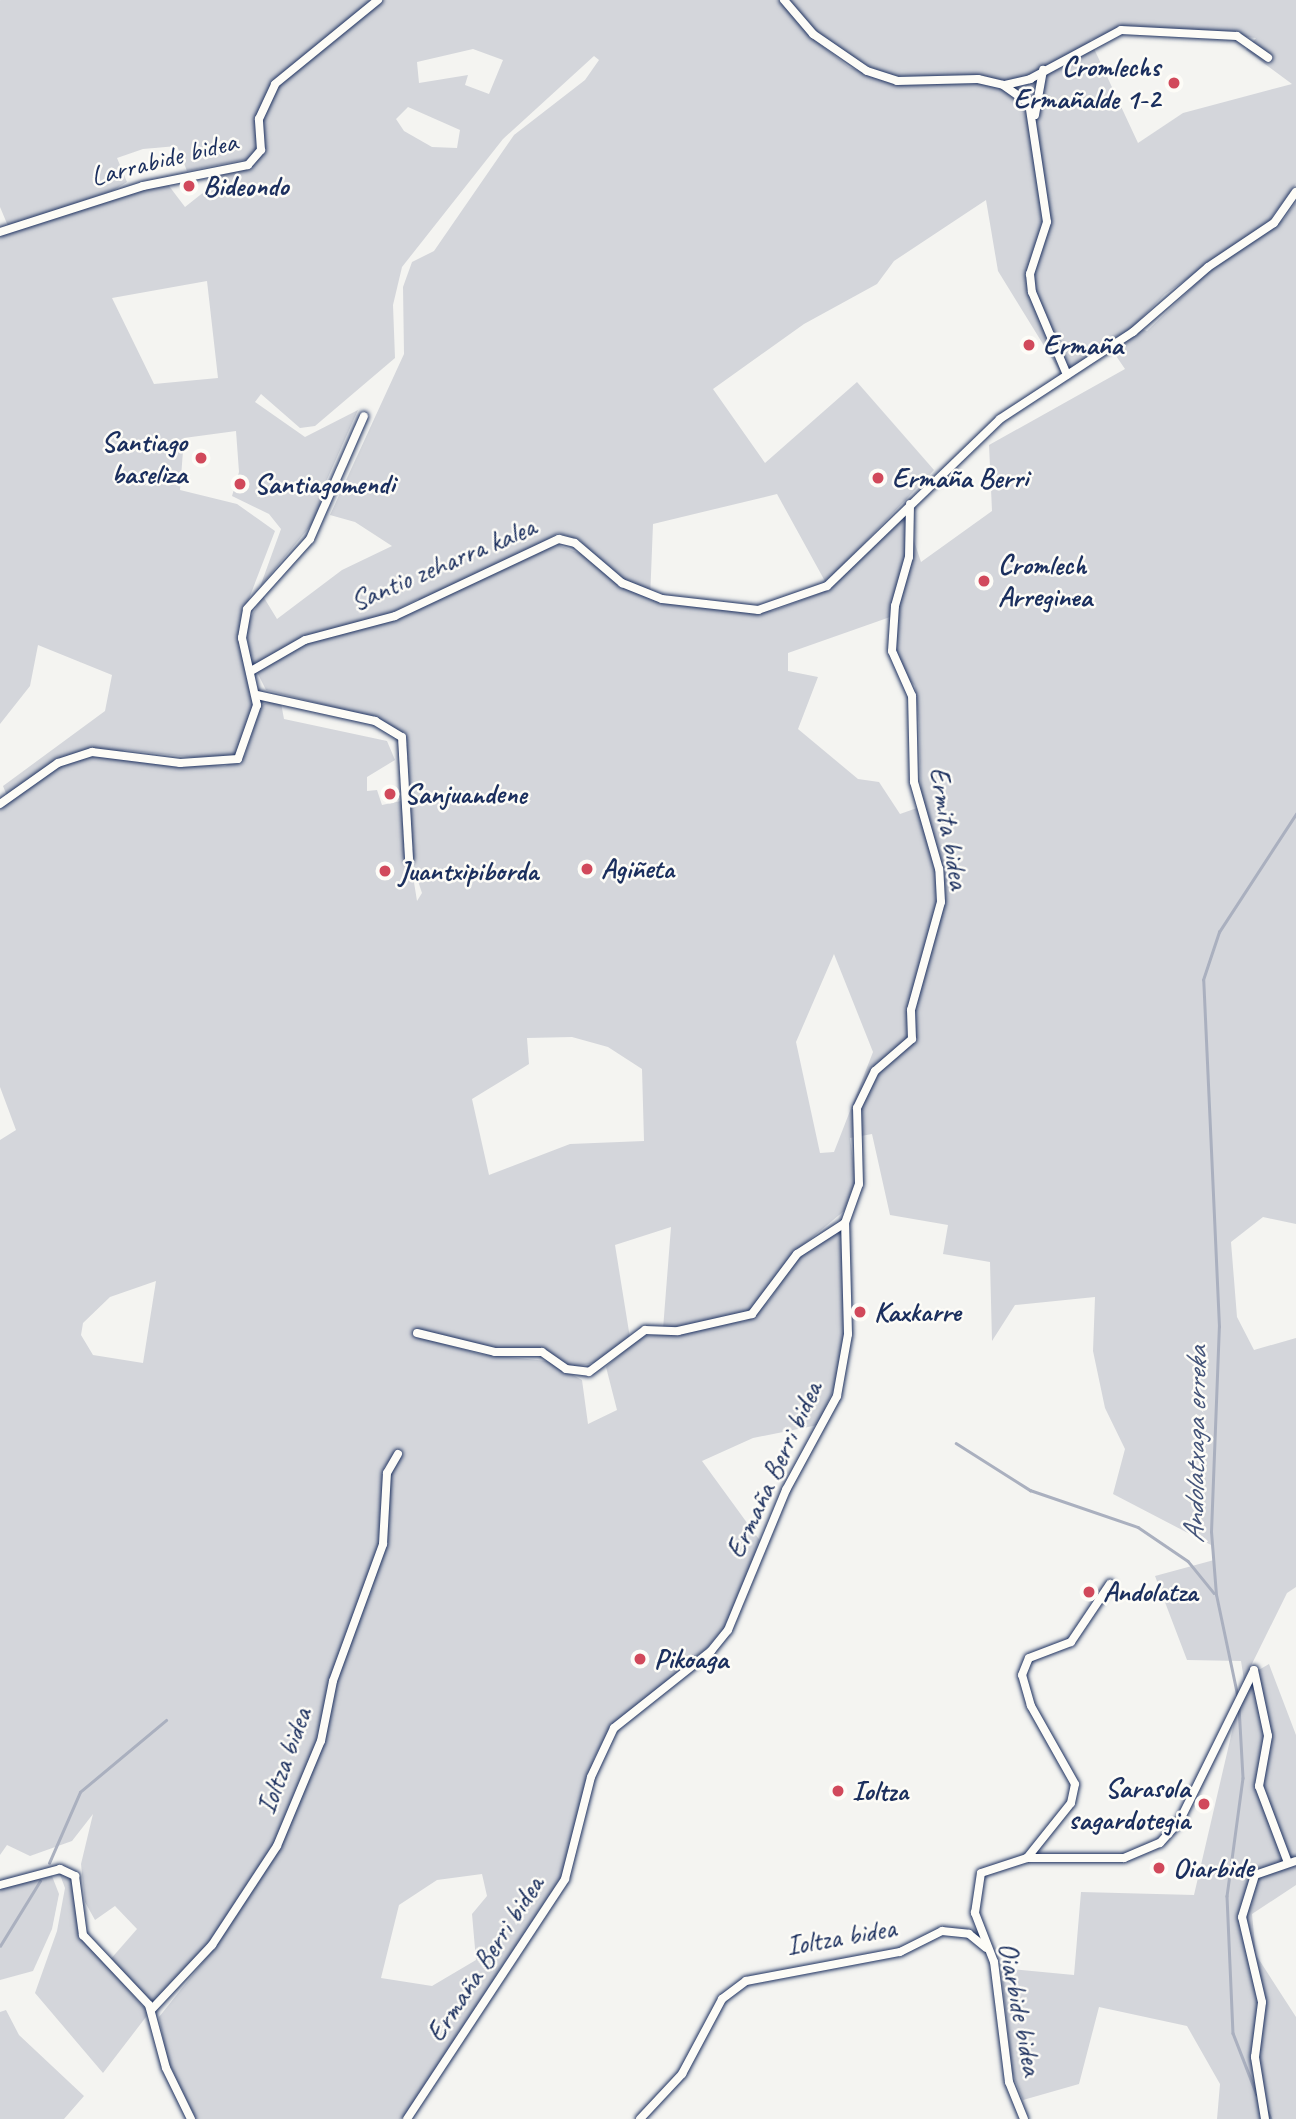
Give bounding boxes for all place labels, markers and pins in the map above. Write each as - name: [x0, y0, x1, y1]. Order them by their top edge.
- place label: Cromlechs Ermañalde 1-2: [1014, 50, 1160, 116]
- marker: Cromlechs Ermañalde 1-2: [1166, 75, 1182, 91]
- place label: Bideondo: [203, 169, 288, 203]
- marker: Bideondo: [181, 178, 197, 194]
- place label: Ermaña: [1043, 328, 1123, 362]
- marker: Ermaña: [1021, 337, 1037, 353]
- place label: Santiago baseliza: [101, 425, 187, 491]
- marker: Santiago baseliza: [193, 450, 209, 466]
- place label: Ermaña Berri: [892, 461, 1028, 495]
- place label: Santiagomendi: [254, 467, 395, 501]
- marker: Ermaña Berri: [870, 470, 886, 486]
- marker: Santiagomendi: [232, 476, 248, 492]
- place label: Cromlech Arreginea: [998, 548, 1092, 614]
- marker: Cromlech Arreginea: [976, 573, 992, 589]
- place label: Sanjuandene: [404, 777, 527, 811]
- marker: Sanjuandene: [382, 786, 398, 802]
- place label: Agiñeta: [601, 852, 674, 886]
- place label: Juantxipiborda: [399, 854, 538, 888]
- marker: Agiñeta: [579, 861, 595, 877]
- marker: Juantxipiborda: [377, 863, 393, 879]
- place label: Kaxkarre: [874, 1295, 961, 1329]
- marker: Kaxkarre: [852, 1304, 868, 1320]
- place label: Andolatza: [1103, 1575, 1198, 1609]
- marker: Andolatza: [1081, 1584, 1097, 1600]
- place label: Pikoaga: [654, 1642, 728, 1676]
- marker: Pikoaga: [632, 1651, 648, 1667]
- place label: Sarasola sagardotegia: [1069, 1771, 1190, 1837]
- place label: Ioltza: [852, 1774, 908, 1808]
- marker: Ioltza: [830, 1783, 846, 1799]
- marker: Sarasola sagardotegia: [1196, 1796, 1212, 1812]
- place label: Oiarbide: [1173, 1851, 1253, 1885]
- marker: Oiarbide: [1151, 1860, 1167, 1876]

